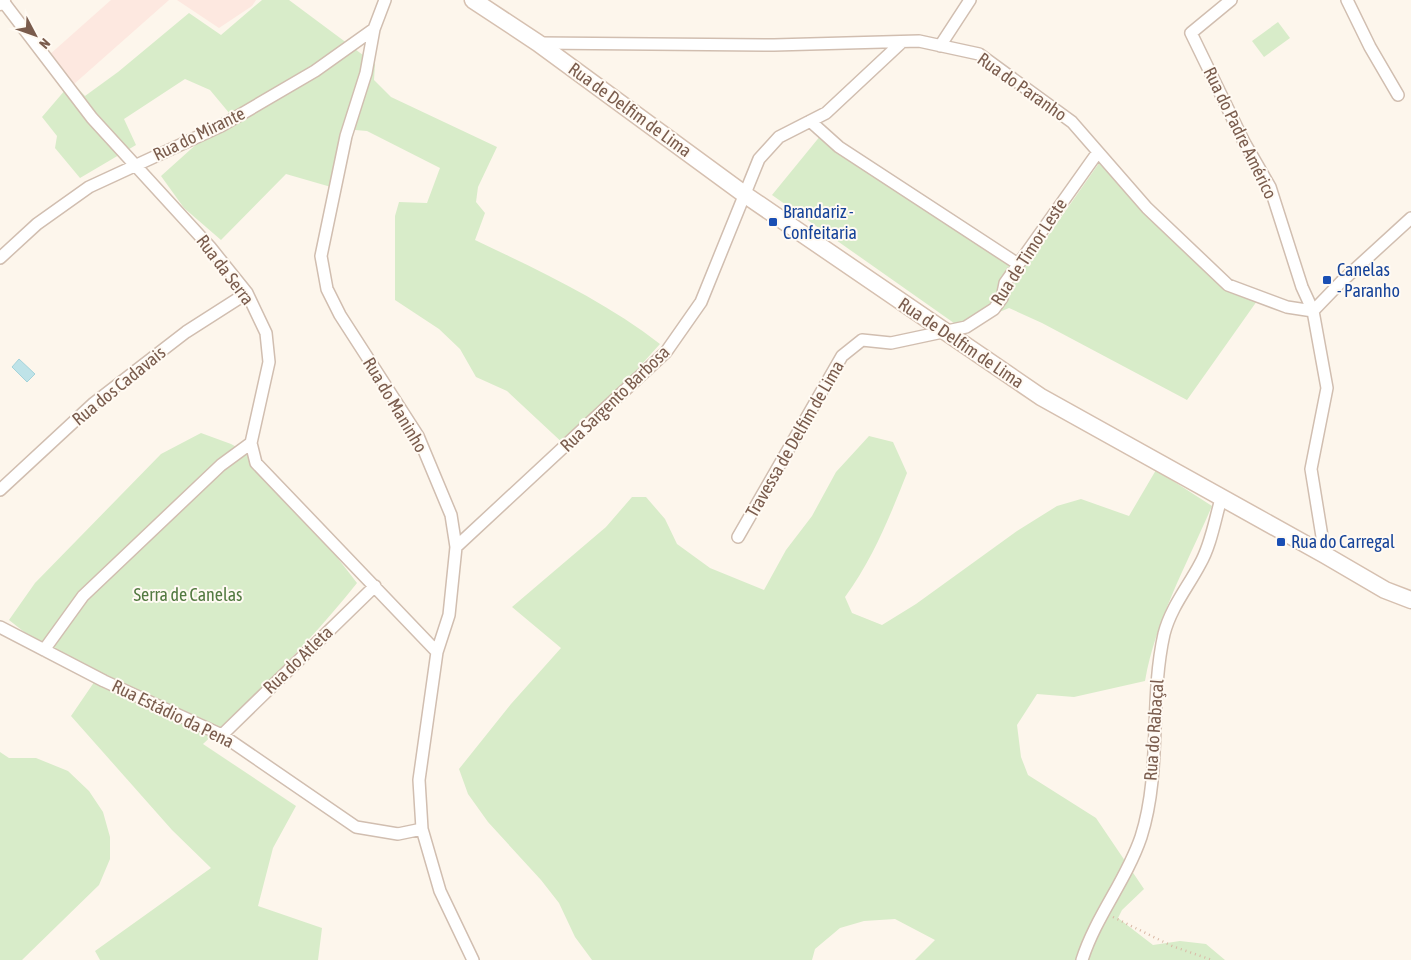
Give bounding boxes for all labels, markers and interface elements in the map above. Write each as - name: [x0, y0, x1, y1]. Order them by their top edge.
- north arrow: [10, 10, 60, 60]
- text: N: [36, 35, 54, 52]
- street label: Rua do Paranho: [974, 48, 1071, 125]
- street label: Rua de Delfim de Lima: [565, 58, 696, 161]
- street label: Rua do Padre Américo: [1199, 64, 1281, 202]
- street label: Rua do Mirante: [149, 102, 248, 165]
- street label: Rua de Timor Leste: [986, 194, 1071, 309]
- place label: Brandariz - Confeitaria: [783, 201, 857, 243]
- marker: Brandariz - Confeitaria: [767, 216, 779, 228]
- street label: Rua da Serra: [192, 231, 259, 309]
- place label: Canelas - Paranho: [1337, 259, 1400, 301]
- marker: Canelas - Paranho: [1321, 274, 1333, 286]
- street label: Rua de Delfim de Lima: [895, 293, 1028, 392]
- street label: Rua Sargento Barbosa: [556, 341, 674, 456]
- street label: Rua dos Cadavais: [68, 342, 170, 430]
- street label: Rua do Maninho: [359, 353, 432, 456]
- street label: Travessa de Delfim de Lima: [741, 357, 848, 521]
- place label: Rua do Carregal: [1291, 531, 1395, 552]
- marker: Rua do Carregal: [1275, 536, 1287, 548]
- park label: Serra de Canelas: [134, 584, 242, 605]
- street label: Rua do Atleta: [259, 621, 337, 698]
- street label: Rua Estádio da Pena: [109, 675, 238, 752]
- street label: Rua do Rabaçal: [1139, 678, 1168, 782]

